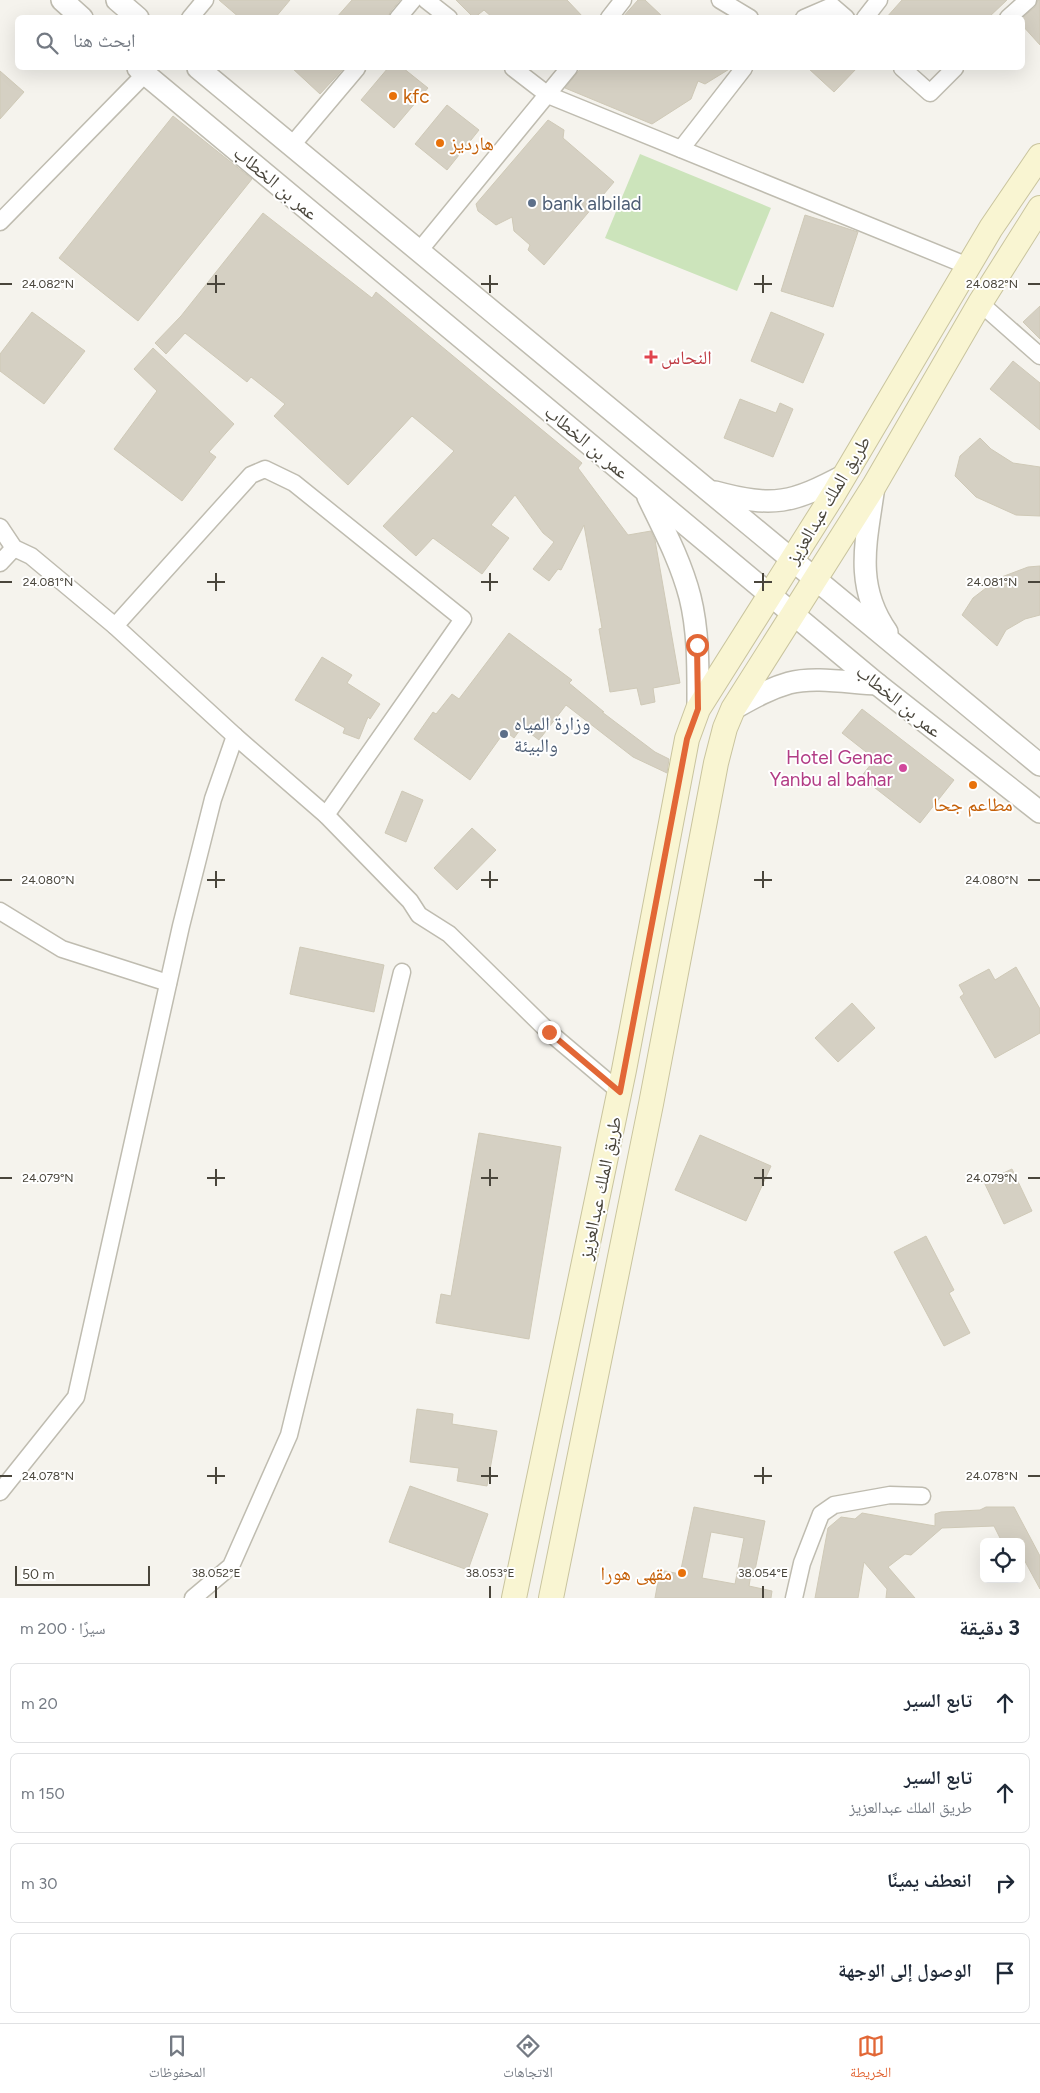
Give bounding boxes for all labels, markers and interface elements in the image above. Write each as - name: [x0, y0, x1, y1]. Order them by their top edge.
- search box: [15, 15, 1025, 70]
- icon: search: [33, 29, 61, 57]
- text: ابحث هنا: [73, 29, 136, 52]
- place label: kfc: [403, 85, 429, 108]
- marker: kfc: [387, 90, 399, 102]
- place label: هارديز: [449, 132, 494, 155]
- marker: هارديز: [434, 137, 446, 149]
- street label: عمر بن الخطاب: [229, 141, 323, 225]
- place label: bank albilad: [542, 192, 642, 215]
- marker: bank albilad: [526, 197, 538, 209]
- text: 24.082°N: [22, 277, 74, 291]
- text: 24.082°N: [966, 277, 1018, 291]
- place label: النحاس: [661, 346, 712, 369]
- marker: النحاس: [645, 351, 657, 363]
- street label: عمر بن الخطاب: [540, 400, 634, 484]
- street label: طريق الملك عبدالعزيز: [780, 432, 875, 569]
- text: 24.081°N: [23, 575, 73, 589]
- text: 24.081°N: [967, 575, 1017, 589]
- route start: [686, 634, 709, 657]
- street label: عمر بن الخطاب: [852, 660, 947, 743]
- place label: وزارة المياه والبيئة: [514, 712, 590, 757]
- marker: وزارة المياه والبيئة: [498, 728, 510, 740]
- place label: Hotel Genac Yanbu al bahar: [770, 746, 894, 791]
- marker: Hotel Genac Yanbu al bahar: [897, 762, 909, 774]
- marker: مطاعم جحا: [967, 779, 979, 791]
- place label: مطاعم جحا: [933, 793, 1013, 817]
- text: 24.080°N: [21, 873, 75, 887]
- text: 24.080°N: [965, 873, 1019, 887]
- route end: [538, 1021, 561, 1044]
- street label: طريق الملك عبدالعزيز: [573, 1114, 626, 1263]
- text: 24.079°N: [22, 1171, 74, 1185]
- text: 24.079°N: [966, 1171, 1018, 1185]
- text: 24.078°N: [22, 1469, 74, 1483]
- text: 24.078°N: [966, 1469, 1018, 1483]
- map controls: [980, 1538, 1025, 1583]
- button: locate: [980, 1538, 1025, 1583]
- place label: مقهى هورا: [601, 1562, 672, 1585]
- scale bar: [15, 1563, 150, 1586]
- text: 50 m: [22, 1566, 54, 1583]
- text: 38.052°E: [191, 1566, 241, 1580]
- text: 38.053°E: [465, 1566, 515, 1580]
- text: 38.054°E: [738, 1566, 788, 1580]
- marker: مقهى هورا: [676, 1567, 688, 1579]
- text: 3 دقيقة: [959, 1615, 1020, 1640]
- text: سيرًا · 200 m: [20, 1619, 106, 1638]
- text: تابع السير: [904, 1689, 972, 1712]
- icon: ahead: [991, 1689, 1019, 1717]
- text: 20 m: [21, 1694, 58, 1713]
- text: تابع السير: [904, 1766, 972, 1789]
- icon: ahead: [991, 1779, 1019, 1807]
- text: 150 m: [21, 1784, 65, 1803]
- text: طريق الملك عبدالعزيز: [849, 1798, 972, 1817]
- text: انعطف يمينًا: [887, 1869, 972, 1892]
- icon: right: [991, 1869, 1019, 1897]
- text: 30 m: [21, 1874, 58, 1893]
- text: الوصول إلى الوجهة: [838, 1959, 972, 1982]
- icon: arrive: [991, 1959, 1019, 1987]
- tab: المحفوظات: [149, 2032, 206, 2086]
- tab: الاتجاهات: [503, 2032, 553, 2086]
- tab: الخريطة: [850, 2032, 891, 2086]

